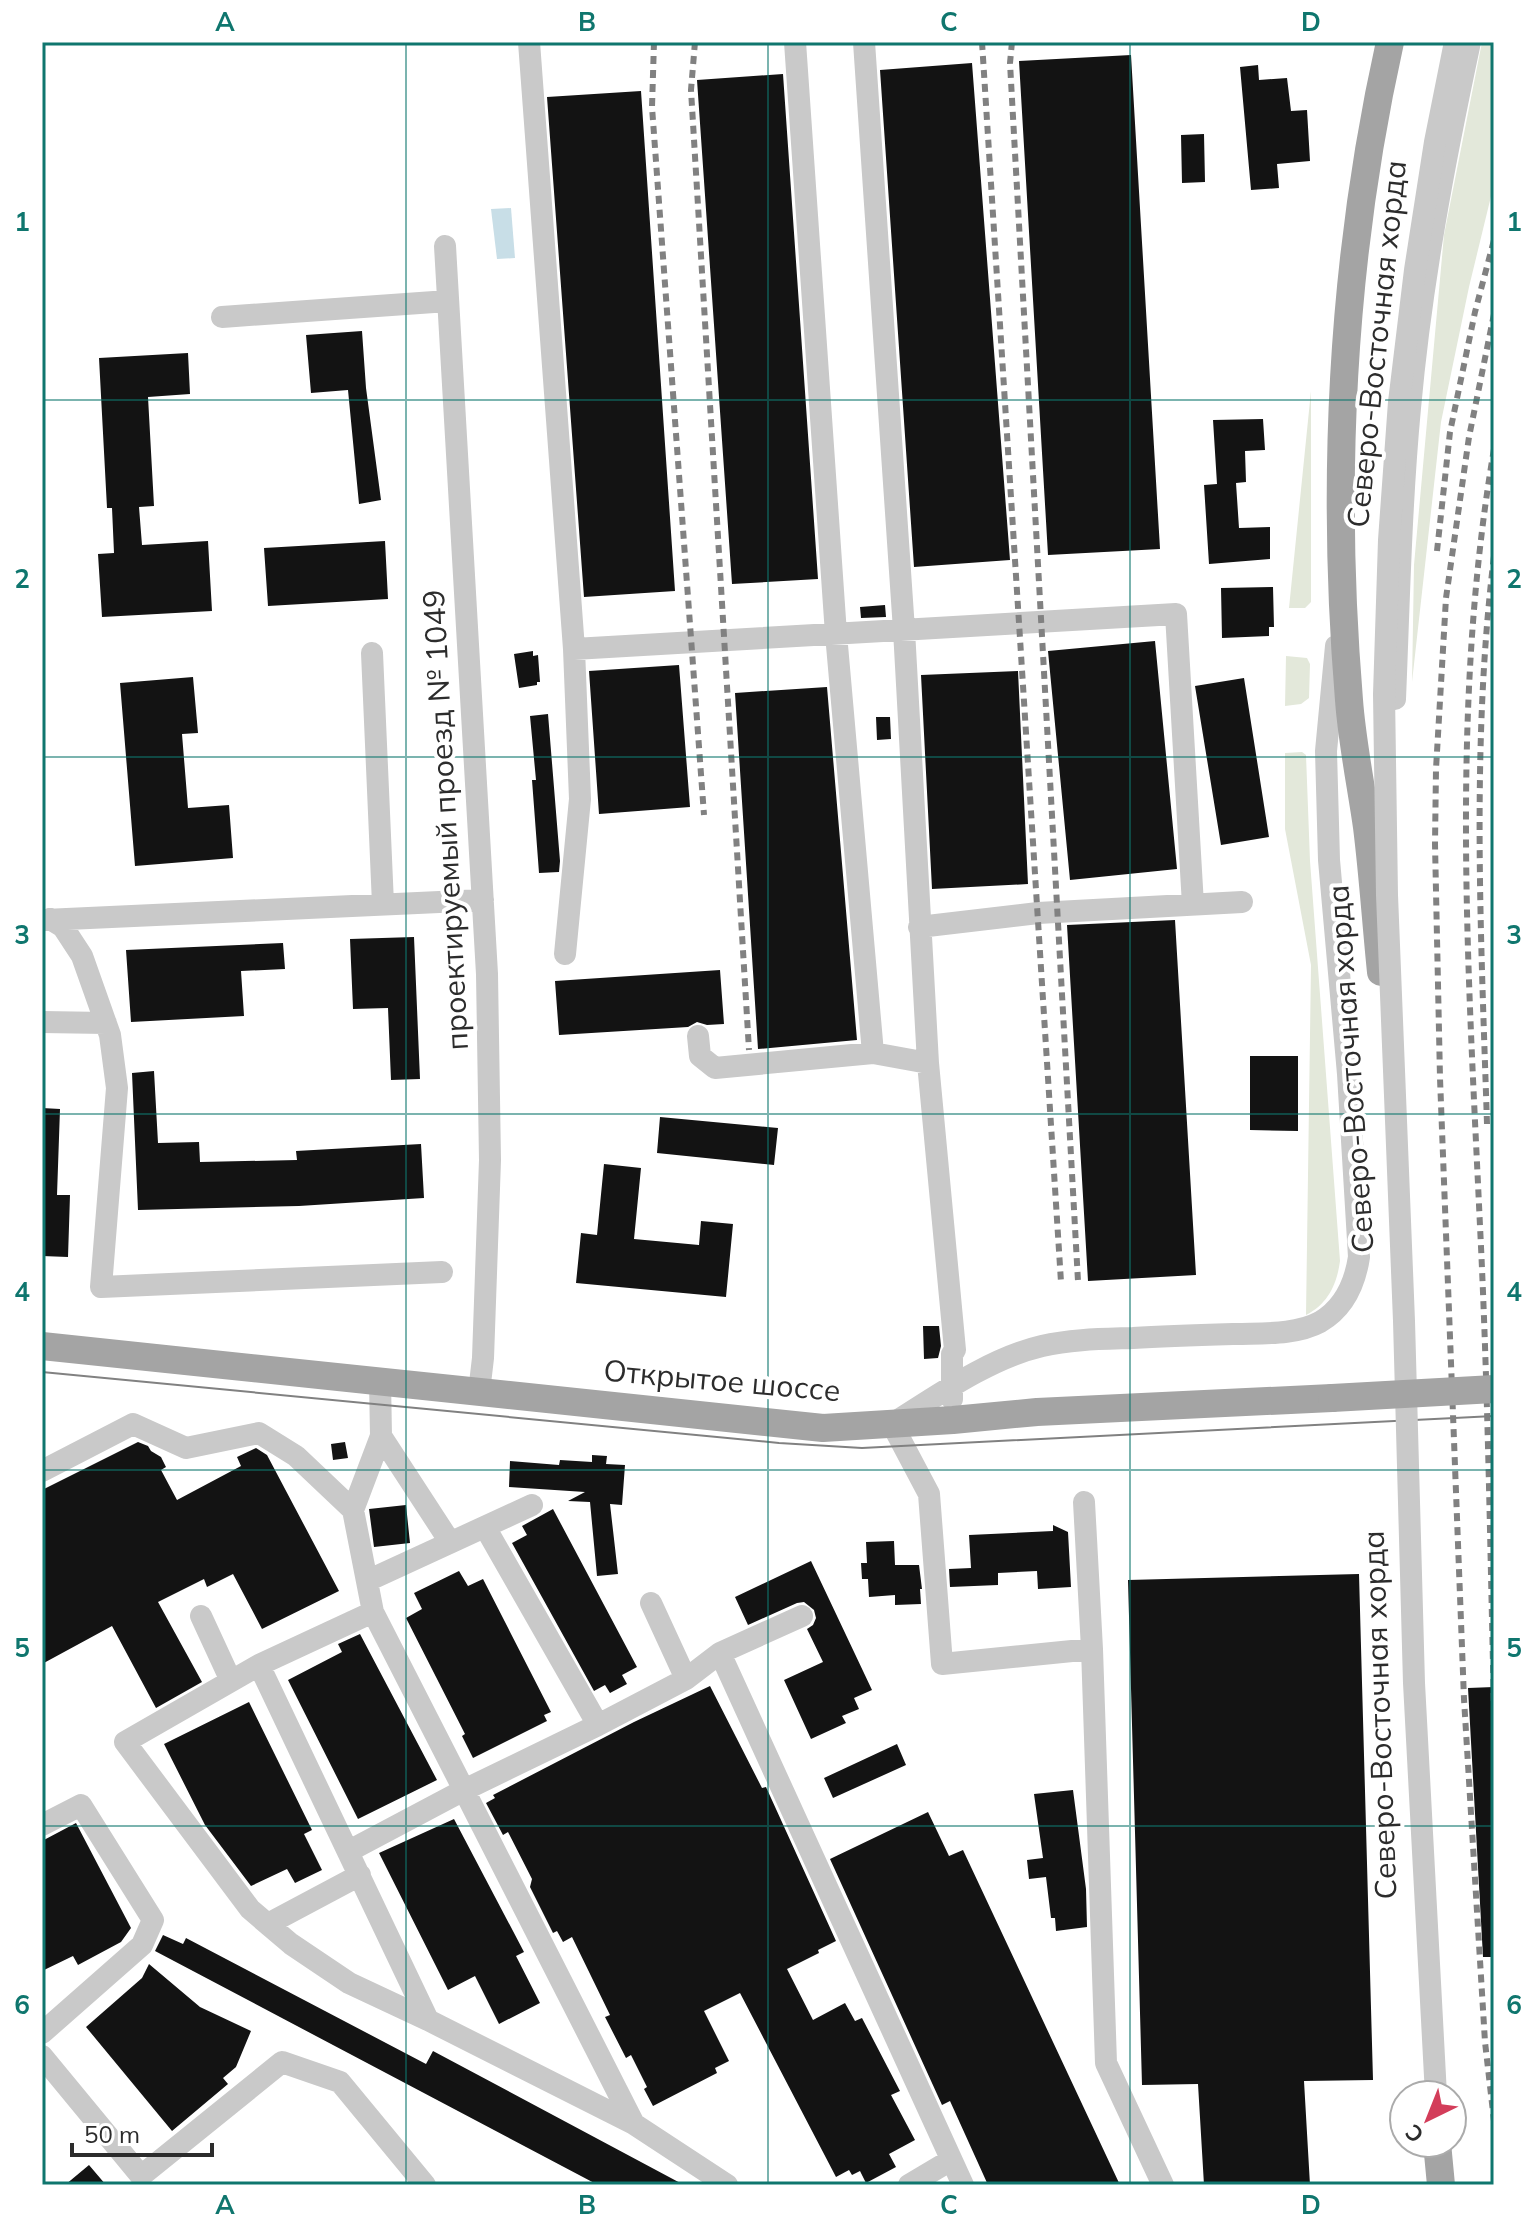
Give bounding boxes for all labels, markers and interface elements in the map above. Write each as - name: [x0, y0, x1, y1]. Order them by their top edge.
- text: A: [215, 5, 235, 38]
- text: B: [578, 5, 596, 38]
- text: C: [940, 5, 958, 38]
- text: D: [1301, 5, 1321, 38]
- street label: Северо-Восточная хорда: [1338, 158, 1414, 529]
- text: 1: [14, 205, 30, 238]
- text: 1: [1506, 205, 1522, 238]
- text: 2: [14, 562, 30, 595]
- text: 2: [1506, 562, 1522, 595]
- street label: проектируемый проезд № 1049: [414, 589, 476, 1051]
- street label: Северо-Восточная хорда: [1318, 884, 1382, 1254]
- text: 3: [14, 918, 30, 951]
- text: 3: [1506, 918, 1522, 951]
- text: 4: [14, 1275, 30, 1308]
- text: 4: [1506, 1275, 1522, 1308]
- street label: Открытое шоссе: [602, 1351, 842, 1409]
- street label: Северо-Восточная хорда: [1354, 1530, 1404, 1900]
- text: 5: [14, 1631, 30, 1664]
- text: 5: [1506, 1631, 1522, 1664]
- text: 6: [14, 1988, 30, 2021]
- text: 6: [1506, 1988, 1522, 2021]
- north arrow: [1388, 2079, 1468, 2159]
- scale bar: [72, 2107, 212, 2157]
- text: С: [1399, 2118, 1429, 2149]
- text: 50 m: [84, 2119, 140, 2149]
- text: A: [215, 2188, 235, 2221]
- text: B: [578, 2188, 596, 2221]
- text: C: [940, 2188, 958, 2221]
- text: D: [1301, 2188, 1321, 2221]

